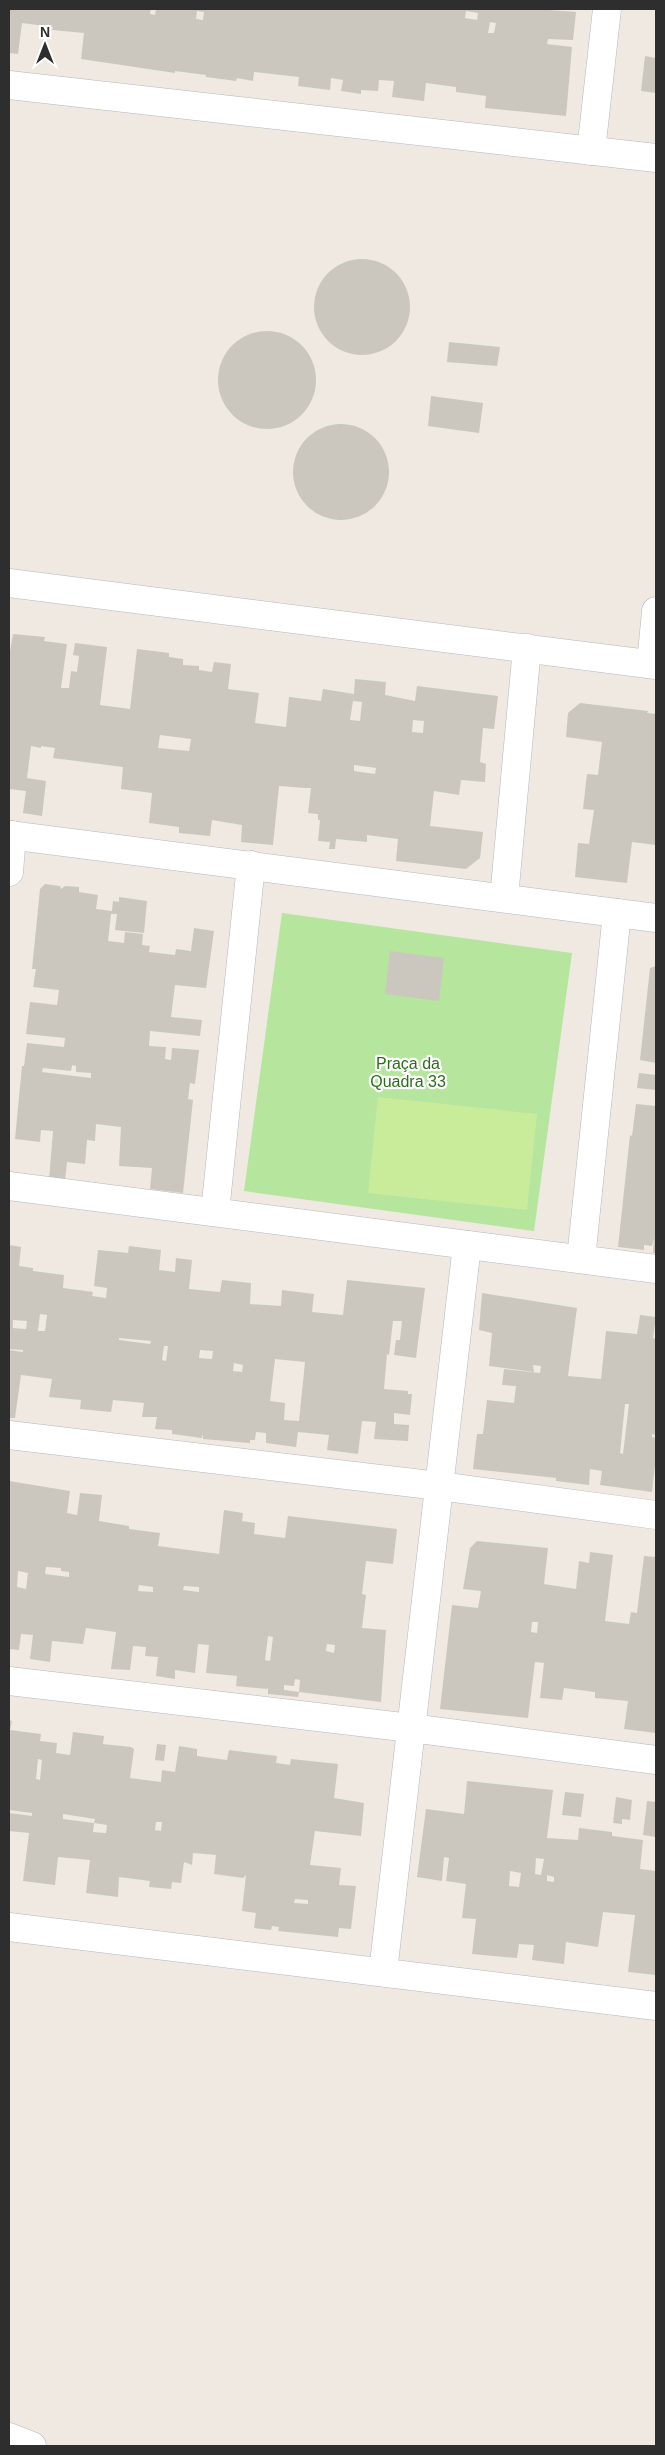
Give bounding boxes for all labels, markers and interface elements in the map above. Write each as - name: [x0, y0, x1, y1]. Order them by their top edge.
- north arrow: [20, 20, 70, 70]
- text: N: [40, 24, 50, 40]
- park label: Praça da Quadra 33: [370, 1055, 446, 1090]

